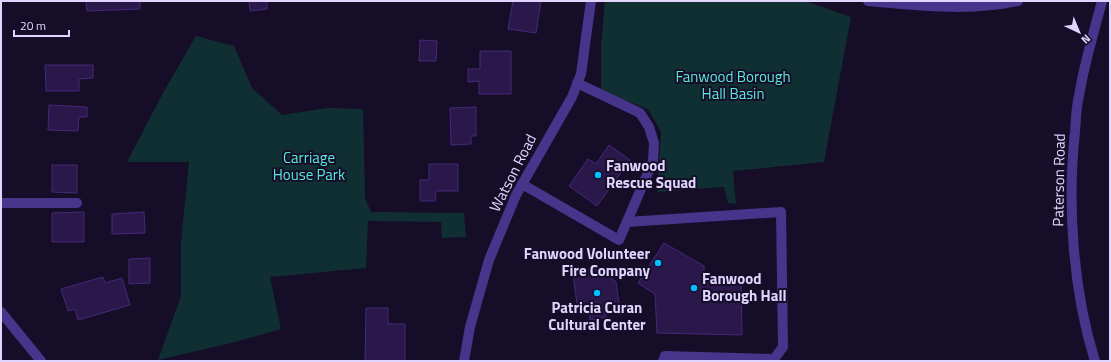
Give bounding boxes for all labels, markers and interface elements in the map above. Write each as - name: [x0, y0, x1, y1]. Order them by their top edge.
- scale bar: [14, 12, 69, 38]
- north arrow: [1059, 12, 1099, 52]
- text: 20 m: [20, 16, 46, 35]
- text: N: [1078, 31, 1094, 48]
- park label: Fanwood Borough Hall Basin: [675, 65, 791, 105]
- street label: Watson Road: [483, 130, 542, 216]
- street label: Paterson Road: [1046, 133, 1071, 227]
- park label: Carriage House Park: [273, 146, 345, 186]
- place label: Fanwood Rescue Squad: [606, 154, 696, 194]
- marker: Fanwood Rescue Squad: [593, 170, 603, 180]
- place label: Fanwood Volunteer Fire Company: [524, 242, 650, 282]
- marker: Fanwood Volunteer Fire Company: [653, 258, 663, 268]
- place label: Fanwood Borough Hall: [702, 267, 787, 307]
- marker: Fanwood Borough Hall: [689, 283, 699, 293]
- marker: Patricia Curan Cultural Center: [592, 288, 602, 298]
- place label: Patricia Curan Cultural Center: [548, 296, 646, 336]

